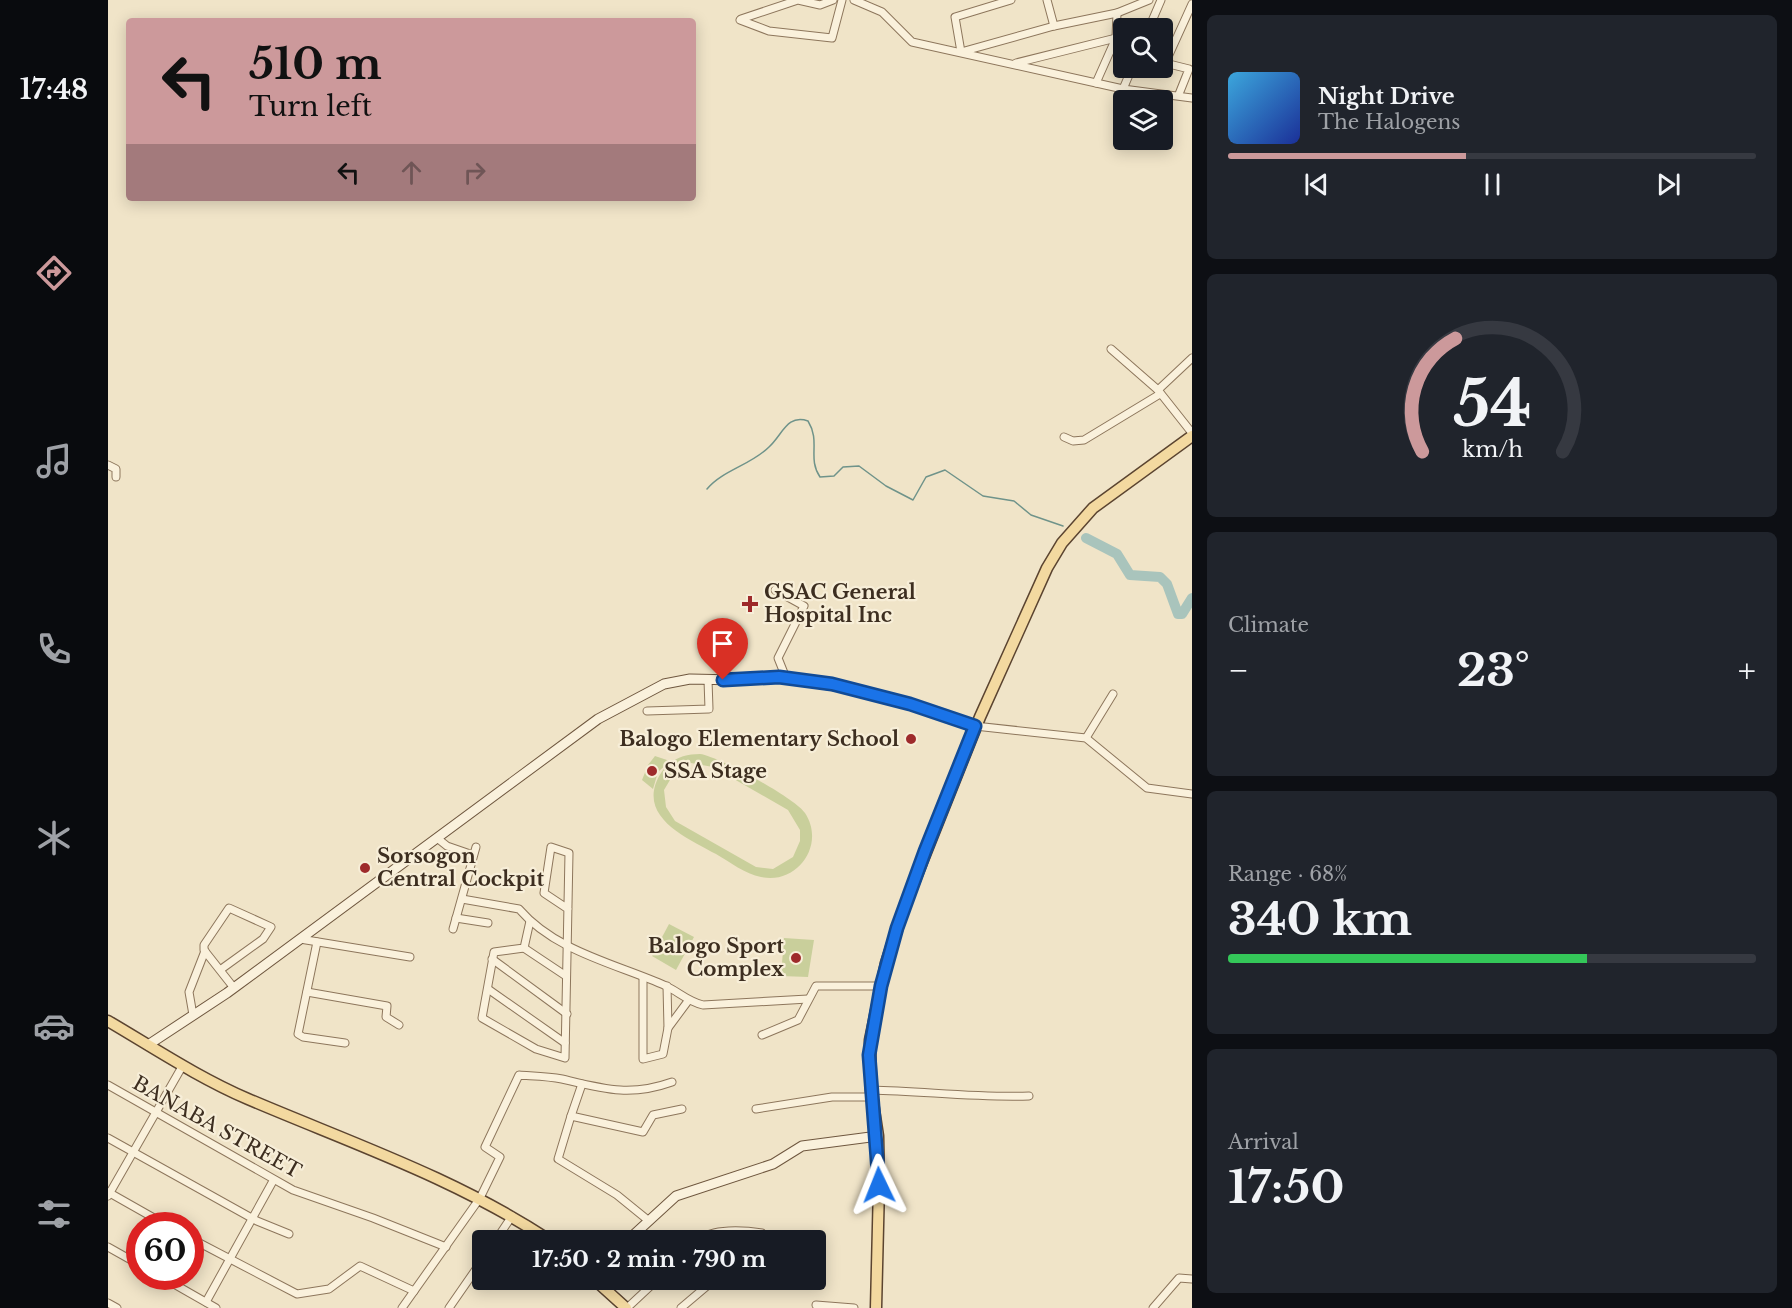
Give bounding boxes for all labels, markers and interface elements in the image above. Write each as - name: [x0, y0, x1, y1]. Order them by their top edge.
- map controls: [1113, 18, 1173, 150]
- button: search: [1113, 18, 1173, 78]
- text: 510 m: [249, 38, 382, 90]
- icon: left: [150, 42, 228, 120]
- text: 17:48: [20, 73, 88, 106]
- text: Night Drive: [1318, 83, 1455, 110]
- text: Turn left: [249, 90, 372, 123]
- button: layers: [1113, 90, 1173, 150]
- text: The Halogens: [1318, 110, 1460, 134]
- icon: left: [332, 156, 365, 189]
- icon: ahead: [395, 156, 428, 189]
- icon: right: [458, 156, 491, 189]
- icon: previous: [1300, 168, 1333, 201]
- icon: pause: [1476, 168, 1509, 201]
- icon: next: [1652, 168, 1685, 201]
- icon: directions: [33, 252, 75, 294]
- text: 54: [1453, 366, 1531, 444]
- text: km/h: [1462, 437, 1523, 464]
- icon: music: [33, 440, 75, 482]
- place label: GSAC General Hospital Inc: [764, 580, 916, 627]
- marker: GSAC General Hospital Inc: [741, 595, 759, 613]
- text: Climate: [1228, 613, 1309, 637]
- pin: [697, 618, 748, 680]
- icon: arrive: [706, 627, 739, 660]
- icon: phone: [33, 628, 75, 670]
- text: 23°: [1457, 642, 1530, 698]
- text: −: [1228, 650, 1249, 691]
- text: +: [1738, 650, 1756, 691]
- place label: Balogo Elementary School: [619, 727, 899, 751]
- marker: Balogo Elementary School: [904, 732, 918, 746]
- place label: SSA Stage: [664, 759, 767, 783]
- marker: SSA Stage: [645, 764, 659, 778]
- icon: climate: [33, 817, 75, 859]
- place label: Sorsogon Central Cockpit: [377, 844, 545, 891]
- marker: Sorsogon Central Cockpit: [358, 861, 372, 875]
- text: Range · 68%: [1228, 862, 1348, 886]
- text: 340 km: [1228, 891, 1412, 947]
- place label: Balogo Sport Complex: [648, 934, 784, 981]
- marker: Balogo Sport Complex: [789, 951, 803, 965]
- icon: car: [33, 1005, 75, 1047]
- street label: BANABA STREET: [129, 1071, 305, 1183]
- text: Arrival: [1228, 1130, 1299, 1154]
- position arrow: [847, 1153, 911, 1217]
- text: 17:50: [1228, 1159, 1344, 1215]
- icon: filters: [33, 1193, 75, 1235]
- speed limit sign: 60: [126, 1212, 204, 1290]
- text: 17:50 · 2 min · 790 m: [532, 1246, 766, 1273]

